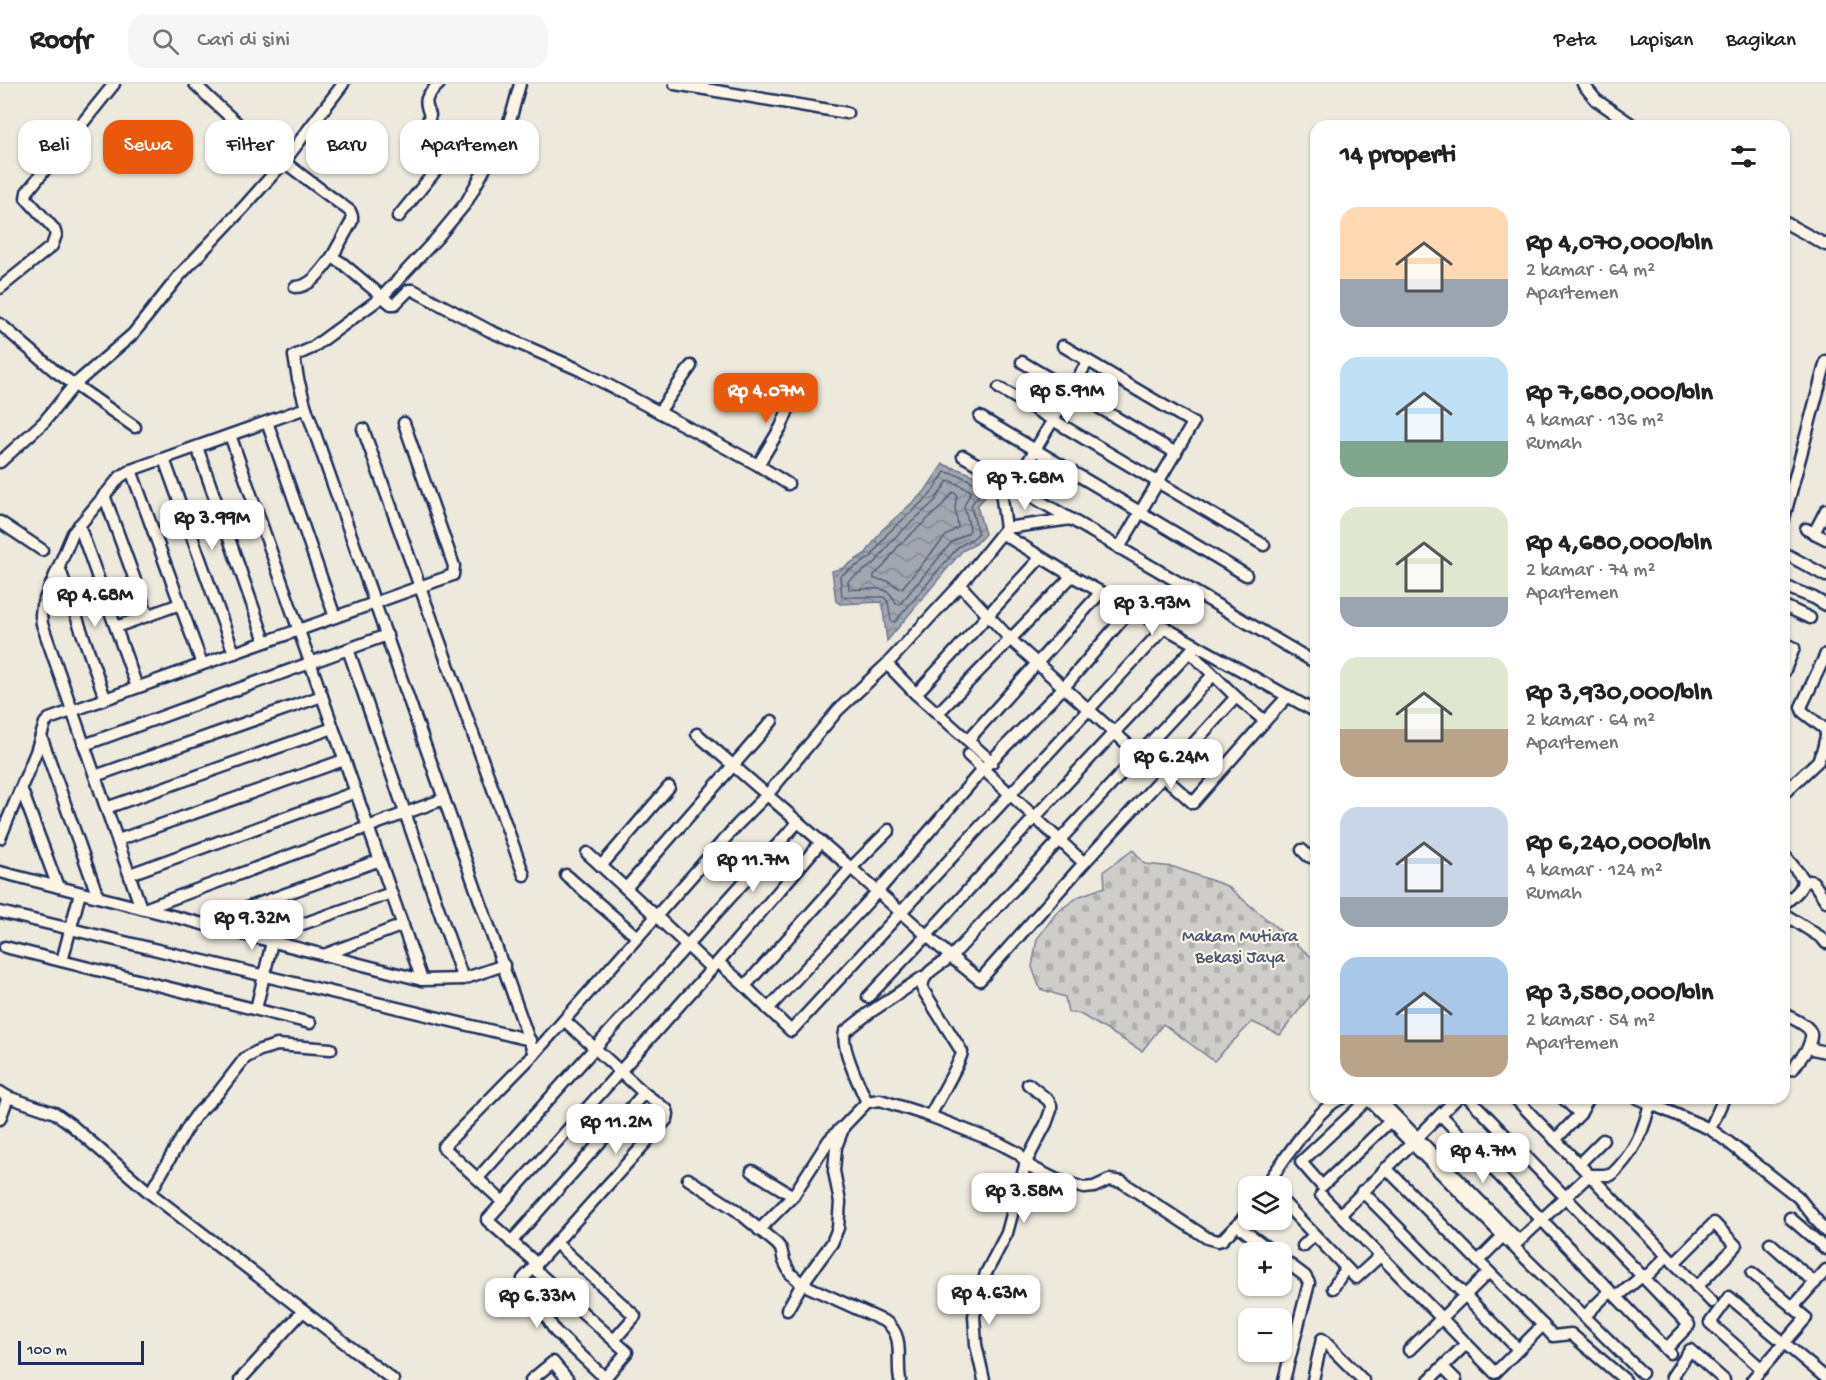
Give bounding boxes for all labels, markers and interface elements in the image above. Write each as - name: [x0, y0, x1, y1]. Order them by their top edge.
- search box: [128, 14, 548, 68]
- text: Roofr: [30, 25, 92, 58]
- icon: search: [149, 25, 182, 58]
- text: Cari di sini: [197, 28, 290, 54]
- text: Peta: [1554, 29, 1597, 54]
- text: Lapisan: [1630, 29, 1693, 54]
- text: Bagikan: [1726, 29, 1796, 54]
- chip: Beli: [18, 120, 91, 174]
- chip: Sewa: [103, 120, 193, 174]
- chip: Filter: [205, 120, 294, 174]
- chip: Baru: [306, 120, 388, 174]
- chip: Apartemen: [400, 120, 539, 174]
- icon: filters: [1727, 140, 1760, 173]
- text: 14 properti: [1340, 141, 1456, 172]
- text: Rp 4,070,000/bln: [1526, 229, 1713, 260]
- icon: home: [1388, 231, 1460, 303]
- text: 2 kamar · 64 m²: [1526, 260, 1655, 283]
- text: Apartemen: [1526, 283, 1618, 306]
- pin: Rp 4.07M: [704, 373, 828, 424]
- pin: Rp 5.91M: [1005, 373, 1129, 424]
- text: Rp 7,680,000/bln: [1526, 379, 1713, 410]
- text: Rp 4.07M: [728, 381, 804, 404]
- text: Rp 5.91M: [1030, 381, 1104, 404]
- icon: home: [1388, 381, 1460, 453]
- text: 4 kamar · 136 m²: [1526, 410, 1664, 433]
- text: Rumah: [1526, 433, 1582, 456]
- pin: Rp 7.68M: [963, 460, 1087, 511]
- text: Rp 7.68M: [987, 468, 1063, 491]
- pin: Rp 3.99M: [150, 500, 274, 551]
- text: Rp 3.99M: [174, 508, 250, 531]
- text: Rp 4,680,000/bln: [1526, 529, 1712, 560]
- icon: home: [1388, 531, 1460, 603]
- text: 2 kamar · 74 m²: [1526, 560, 1655, 583]
- pin: Rp 4.68M: [33, 577, 157, 628]
- text: Apartemen: [1526, 583, 1618, 606]
- text: Rp 4.68M: [57, 585, 133, 608]
- pin: Rp 3.93M: [1090, 585, 1214, 636]
- text: Rp 3.93M: [1114, 593, 1190, 616]
- text: Rp 3,930,000/bln: [1526, 679, 1712, 710]
- icon: home: [1388, 681, 1460, 753]
- text: 2 kamar · 64 m²: [1526, 710, 1655, 733]
- text: Apartemen: [1526, 733, 1618, 756]
- pin: Rp 6.24M: [1109, 739, 1233, 790]
- text: Rp 6.24M: [1134, 747, 1208, 770]
- text: Rp 6,240,000/bln: [1526, 829, 1710, 860]
- icon: home: [1388, 831, 1460, 903]
- pin: Rp 11.7M: [691, 842, 815, 893]
- text: Rp 11.7M: [717, 850, 789, 873]
- text: 4 kamar · 124 m²: [1526, 860, 1663, 883]
- text: Rumah: [1526, 883, 1582, 906]
- pin: Rp 9.32M: [190, 900, 314, 951]
- text: Rp 9.32M: [214, 908, 290, 931]
- park label: Makam Mutiara Bekasi Jaya: [1182, 927, 1299, 969]
- text: Rp 3,580,000/bln: [1526, 979, 1713, 1010]
- icon: home: [1388, 981, 1460, 1053]
- text: 2 kamar · 54 m²: [1526, 1010, 1656, 1033]
- text: Apartemen: [1526, 1033, 1618, 1056]
- pin: Rp 11.2M: [554, 1104, 678, 1155]
- text: Rp 11.2M: [580, 1112, 652, 1135]
- pin: Rp 4.7M: [1428, 1133, 1538, 1184]
- text: Rp 4.7M: [1450, 1141, 1516, 1164]
- pin: Rp 3.58M: [962, 1173, 1086, 1224]
- map controls: [1238, 1176, 1292, 1362]
- button: layers: [1238, 1176, 1292, 1230]
- text: Rp 3.58M: [985, 1181, 1063, 1204]
- button: +: [1238, 1242, 1292, 1296]
- pin: Rp 4.63M: [927, 1275, 1051, 1326]
- pin: Rp 6.33M: [475, 1278, 599, 1329]
- text: Rp 4.63M: [951, 1283, 1027, 1306]
- text: Rp 6.33M: [499, 1286, 575, 1309]
- button: −: [1238, 1308, 1292, 1362]
- scale bar: [18, 1338, 144, 1366]
- text: 100 m: [27, 1342, 67, 1361]

